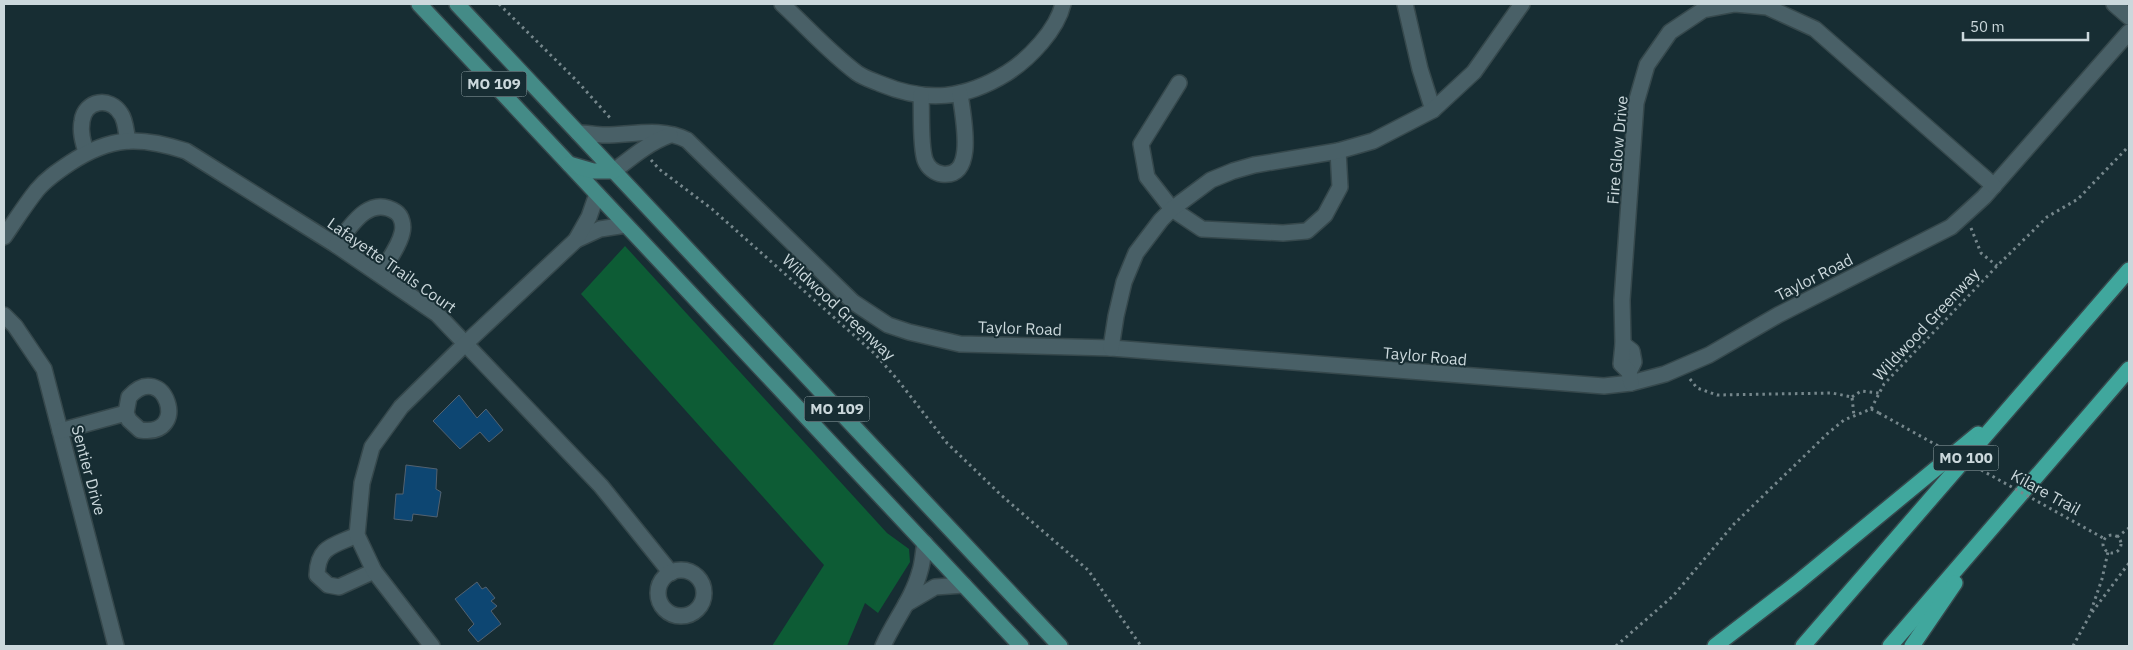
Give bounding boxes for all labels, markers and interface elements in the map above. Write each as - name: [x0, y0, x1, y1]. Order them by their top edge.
- scale bar: [1963, 10, 2088, 42]
- text: 50 m: [1970, 17, 2005, 36]
- road number: MO 109: [462, 72, 526, 96]
- street label: Fire Glow Drive: [1602, 95, 1632, 205]
- street label: Lafayette Trails Court: [324, 213, 460, 317]
- street label: Taylor Road: [1772, 249, 1856, 305]
- street label: Wildwood Greenway: [778, 250, 900, 365]
- street label: Wildwood Greenway: [1869, 263, 1984, 385]
- street label: Taylor Road: [978, 317, 1062, 339]
- street label: Taylor Road: [1382, 342, 1468, 370]
- road number: MO 109: [804, 396, 870, 422]
- street label: Sentier Drive: [67, 423, 111, 517]
- road number: MO 100: [1934, 446, 1998, 470]
- street label: Kilare Trail: [2008, 465, 2084, 519]

